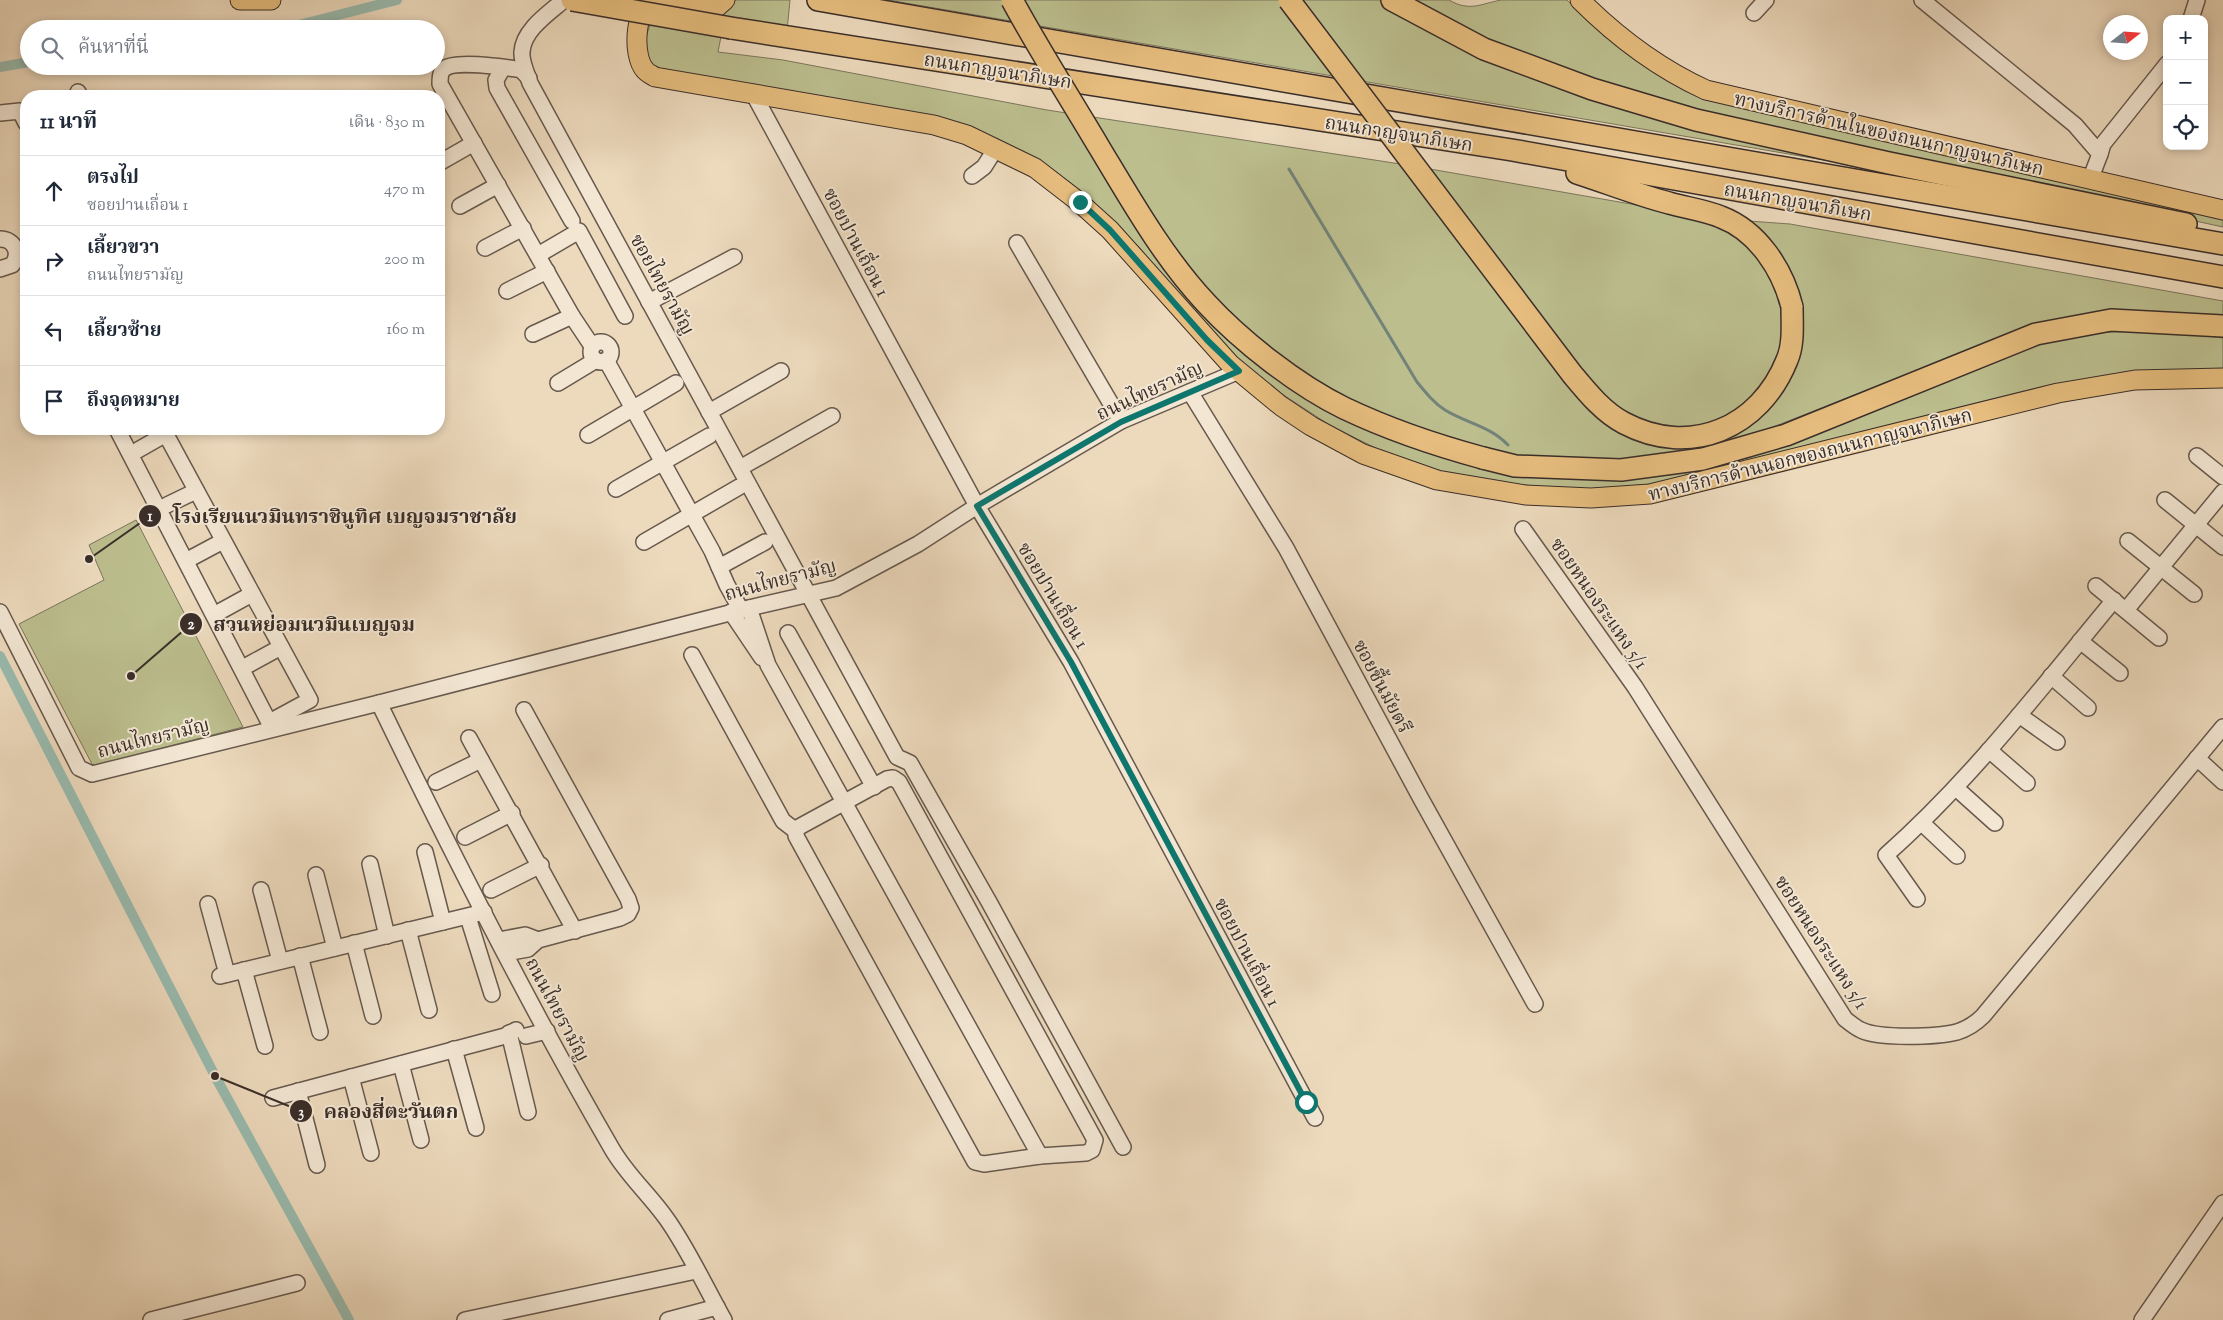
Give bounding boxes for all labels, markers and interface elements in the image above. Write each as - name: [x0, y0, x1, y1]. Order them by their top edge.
- north arrow: [2103, 15, 2148, 60]
- map controls: [2163, 15, 2208, 150]
- button: +: [2163, 15, 2208, 60]
- search box: [20, 20, 445, 75]
- icon: search: [38, 34, 66, 62]
- text: ค้นหาที่นี่: [78, 35, 149, 62]
- street label: ถนนกาญจนาภิเษก: [922, 47, 1074, 98]
- button: −: [2163, 60, 2208, 105]
- street label: ทางบริการด้านในของถนนกาญจนาภิเษก: [1731, 85, 2046, 184]
- button: locate: [2163, 105, 2208, 150]
- text: 11 นาที: [40, 108, 97, 138]
- street label: ถนนกาญจนาภิเษก: [1323, 110, 1475, 161]
- text: เดิน · 830 m: [348, 112, 425, 135]
- text: ตรงไป: [87, 165, 139, 192]
- icon: ahead: [40, 177, 68, 205]
- street label: ถนนกาญจนาภิเษก: [1722, 177, 1874, 230]
- text: 470 m: [384, 179, 425, 202]
- street label: ซอยปานเถื่อน 1: [815, 182, 898, 303]
- route end: [1069, 191, 1092, 214]
- text: ซอยปานเถื่อน 1: [87, 195, 188, 218]
- street label: ซอยไทยรามัญ: [622, 229, 702, 341]
- text: เลี้ยวขวา: [87, 235, 159, 262]
- icon: right: [40, 247, 68, 275]
- text: 200 m: [384, 249, 425, 272]
- text: ถนนไทยรามัญ: [87, 265, 184, 288]
- icon: left: [40, 317, 68, 345]
- text: เลี้ยวซ้าย: [87, 318, 161, 345]
- text: 160 m: [387, 319, 425, 342]
- street label: ถนนไทยรามัญ: [1091, 354, 1208, 429]
- icon: arrive: [40, 387, 68, 415]
- text: ถึงจุดหมาย: [87, 388, 180, 415]
- street label: ทางบริการด้านนอกของถนนกาญจนาภิเษก: [1646, 403, 1975, 510]
- callout: โรงเรียนนวมินทราชินูทิศ เบญจมราชาลัย: [138, 498, 526, 533]
- text: โรงเรียนนวมินทราชินูทิศ เบญจมราชาลัย: [172, 503, 517, 533]
- text: 1: [147, 507, 153, 528]
- street label: ซอยหนองระแหง 5/1: [1542, 533, 1654, 676]
- street label: ซอยปานเถื่อน 1: [1009, 536, 1097, 655]
- street label: ถนนไทยรามัญ: [721, 552, 840, 609]
- callout: สวนหย่อมนวมินเบญจม: [178, 607, 425, 642]
- text: สวนหย่อมนวมินเบญจม: [213, 612, 415, 641]
- text: 2: [187, 615, 195, 636]
- street label: ซอยชื้นมัยตรี: [1345, 634, 1419, 739]
- street label: ถนนไทยรามัญ: [94, 711, 213, 766]
- street label: ซอยหนองระแหง 5/1: [1766, 871, 1874, 1016]
- street label: ซอยปานเถื่อน 1: [1206, 892, 1289, 1013]
- street label: ถนนไทยรามัญ: [517, 952, 596, 1067]
- route start: [1295, 1091, 1318, 1114]
- callout: คลองสี่ตะวันตก: [289, 1094, 468, 1129]
- text: คลองสี่ตะวันตก: [324, 1096, 458, 1128]
- text: 3: [298, 1103, 304, 1124]

